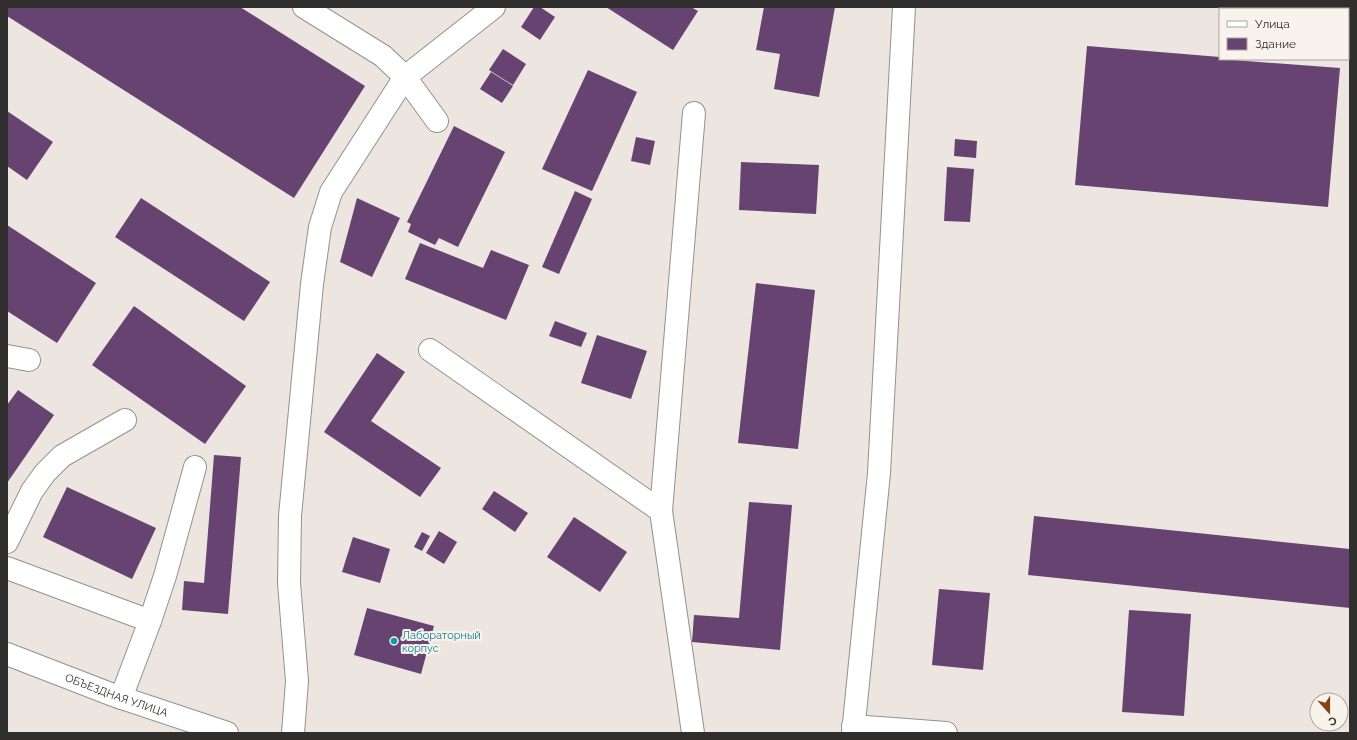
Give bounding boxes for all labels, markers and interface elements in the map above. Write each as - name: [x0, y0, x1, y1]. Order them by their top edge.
- legend: [1219, 8, 1349, 60]
- text: Улица: [1255, 17, 1290, 31]
- text: Здание: [1255, 37, 1296, 51]
- place label: Лабораторный корпус: [402, 629, 481, 655]
- marker: Лабораторный корпус: [389, 636, 399, 646]
- street label: ОБЪЕЗДНАЯ УЛИЦА: [63, 671, 170, 720]
- north arrow: [1309, 692, 1349, 732]
- text: С: [1326, 713, 1338, 728]

